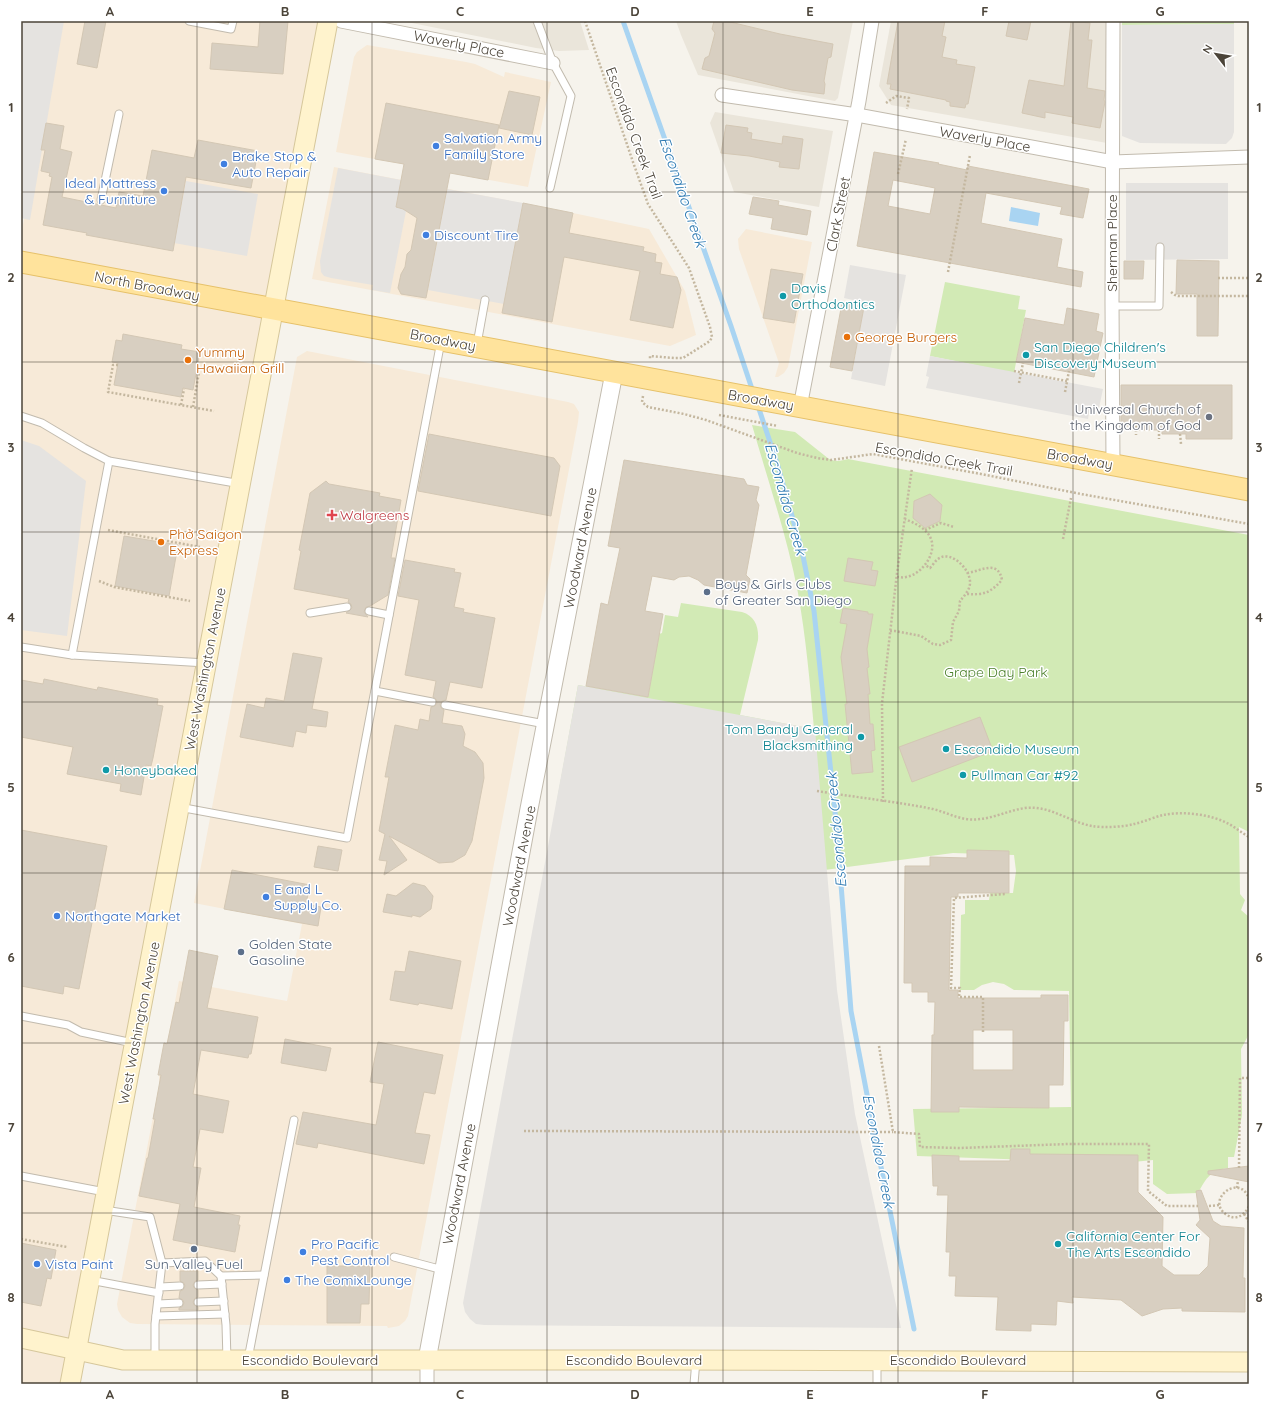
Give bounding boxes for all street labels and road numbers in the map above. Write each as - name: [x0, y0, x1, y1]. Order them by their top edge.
- street label: Waverly Place: [412, 26, 506, 62]
- street label: Escondido Creek Trail: [602, 64, 666, 202]
- street label: Waverly Place: [938, 122, 1032, 156]
- street label: Clark Street: [822, 175, 854, 253]
- street label: Sherman Place: [1103, 194, 1121, 292]
- street label: North Broadway: [93, 267, 201, 305]
- street label: Broadway: [409, 325, 477, 355]
- street label: Broadway: [727, 385, 795, 415]
- street label: Escondido Creek Trail: [874, 438, 1014, 480]
- street label: Broadway: [1046, 444, 1114, 474]
- street label: Woodward Avenue: [559, 486, 601, 610]
- street label: West Washington Avenue: [180, 586, 230, 752]
- street label: Woodward Avenue: [498, 804, 540, 928]
- street label: West Washington Avenue: [114, 940, 164, 1106]
- street label: Woodward Avenue: [438, 1122, 480, 1246]
- street label: Escondido Boulevard: [242, 1351, 378, 1369]
- street label: Escondido Boulevard: [566, 1351, 702, 1369]
- street label: Escondido Boulevard: [890, 1351, 1026, 1369]

